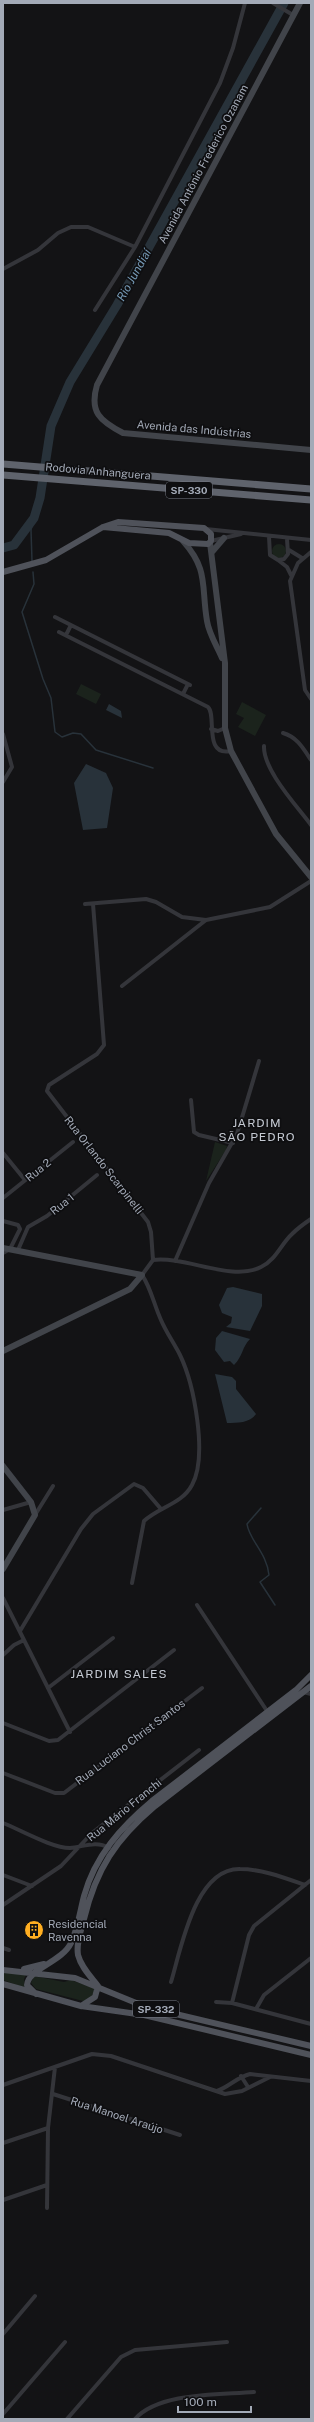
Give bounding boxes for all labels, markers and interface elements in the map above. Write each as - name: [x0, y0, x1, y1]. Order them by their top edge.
- street label: Avenida Antônio Frederico Ozanam: [156, 82, 250, 246]
- water label: Rio Jundiaí: [114, 246, 155, 303]
- street label: Avenida das Indústrias: [136, 418, 252, 440]
- street label: Rodovia Anhanguera: [45, 460, 151, 482]
- road number: SP-330: [166, 482, 212, 498]
- street label: Rua Orlando Scarpinelli: [62, 1114, 146, 1216]
- district label: JARDIM SÃO PEDRO: [219, 1116, 295, 1144]
- street label: Rua 2: [23, 1156, 53, 1184]
- street label: Rua 1: [48, 1191, 76, 1217]
- district label: JARDIM SALES: [71, 1667, 167, 1681]
- street label: Rua Luciano Christ Santos: [73, 1697, 187, 1787]
- street label: Rua Mário Franchi: [84, 1776, 164, 1844]
- place label: Residencial Ravenna: [48, 1918, 107, 1943]
- building icon: Residencial Ravenna: [23, 1919, 45, 1941]
- road number: SP-332: [133, 2001, 179, 2017]
- street label: Rua Manoel Araújo: [69, 2094, 165, 2136]
- scale bar: [178, 2388, 251, 2414]
- text: 100 m: [184, 2395, 217, 2409]

